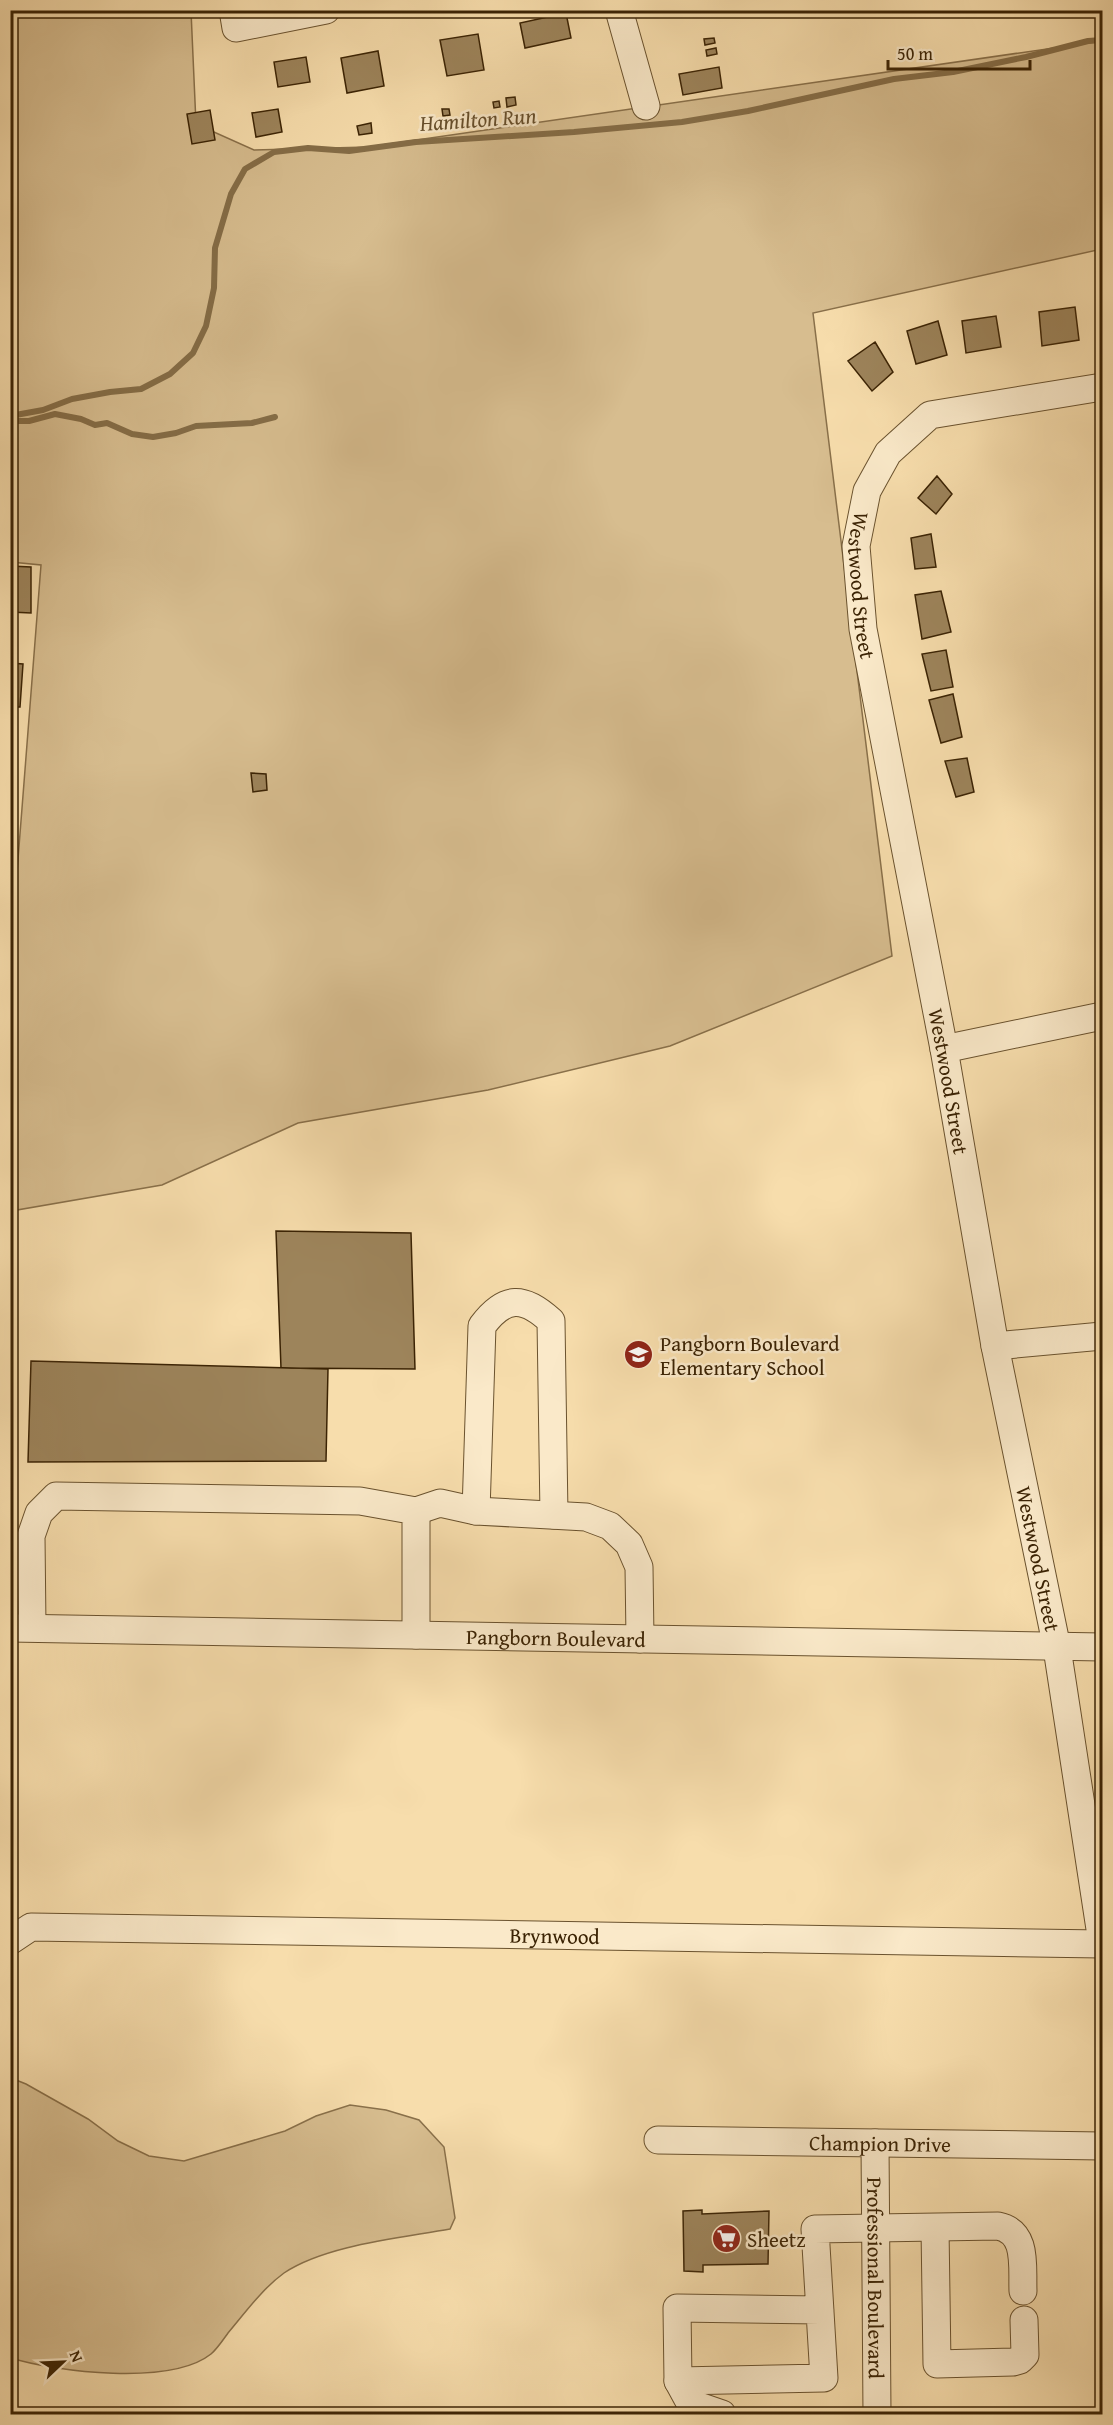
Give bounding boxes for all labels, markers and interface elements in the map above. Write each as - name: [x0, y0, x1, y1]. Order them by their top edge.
- scale bar: [888, 33, 1030, 71]
- text: 50 m: [897, 40, 933, 67]
- water label: Hamilton Run: [418, 99, 537, 139]
- street label: Westwood Street: [841, 509, 884, 662]
- street label: Westwood Street: [921, 1006, 977, 1157]
- place label: Pangborn Boulevard Elementary School: [660, 1328, 840, 1383]
- school or university icon: Pangborn Boulevard Elementary School: [623, 1339, 655, 1371]
- street label: Westwood Street: [1009, 1483, 1069, 1635]
- street label: Pangborn Boulevard: [466, 1620, 647, 1655]
- street label: Brynwood: [509, 1919, 601, 1952]
- street label: Champion Drive: [809, 2127, 951, 2159]
- street label: Professional Boulevard: [860, 2177, 892, 2380]
- supermarket icon: Sheetz: [710, 2223, 742, 2255]
- place label: Sheetz: [747, 2224, 805, 2255]
- north arrow: [33, 2332, 93, 2392]
- text: N: [64, 2347, 90, 2366]

